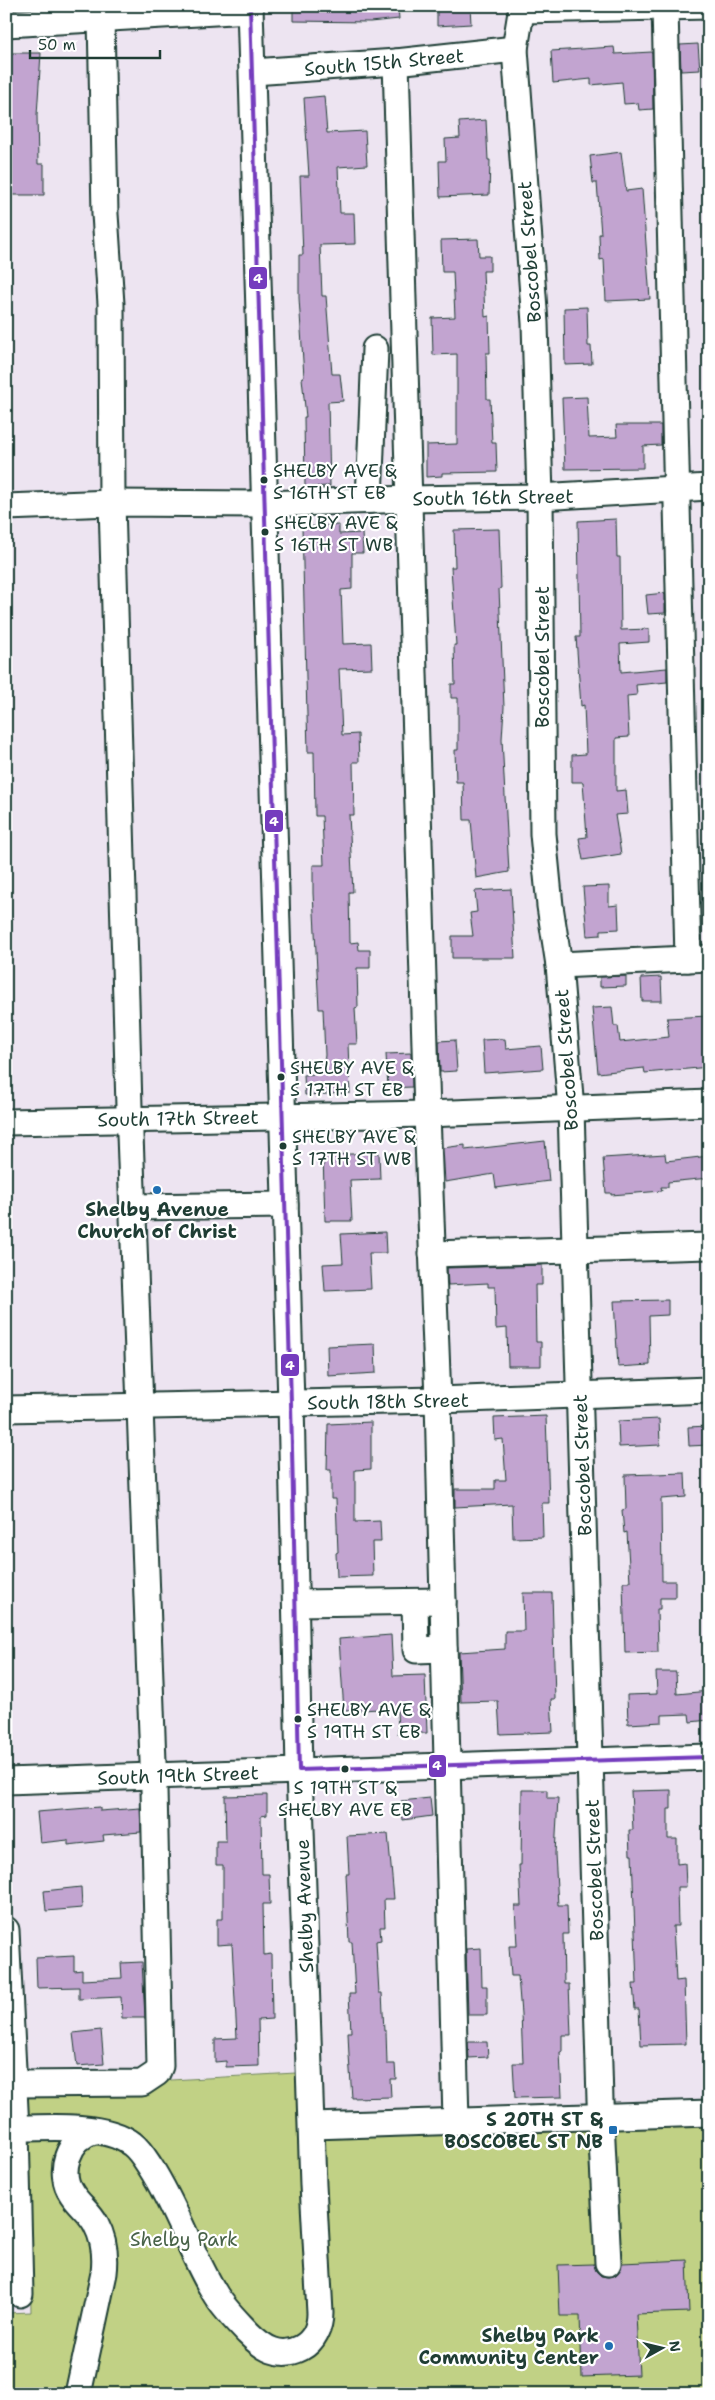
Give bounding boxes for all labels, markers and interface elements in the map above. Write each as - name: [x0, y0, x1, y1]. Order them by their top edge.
- scale bar: [30, 28, 160, 60]
- text: 50 m: [38, 35, 76, 55]
- street label: South 15th Street: [303, 43, 465, 82]
- street label: Boscobel Street: [512, 180, 547, 324]
- line badge: 4: [248, 266, 268, 290]
- text: 4: [253, 269, 263, 287]
- place label: SHELBY AVE & S 16TH ST EB: [273, 459, 397, 505]
- marker: SHELBY AVE & S 16TH ST EB: [259, 475, 269, 485]
- street label: South 16th Street: [412, 484, 574, 511]
- place label: SHELBY AVE & S 16TH ST WB: [274, 511, 398, 557]
- marker: SHELBY AVE & S 16TH ST WB: [260, 527, 270, 537]
- street label: Boscobel Street: [530, 586, 555, 728]
- line badge: 4: [264, 809, 284, 833]
- text: 4: [269, 812, 279, 830]
- street label: Boscobel Street: [549, 988, 584, 1132]
- place label: SHELBY AVE & S 17TH ST EB: [290, 1056, 414, 1102]
- marker: SHELBY AVE & S 17TH ST EB: [276, 1072, 286, 1082]
- street label: South 17th Street: [97, 1105, 259, 1132]
- place label: SHELBY AVE & S 17TH ST WB: [292, 1125, 416, 1171]
- marker: SHELBY AVE & S 17TH ST WB: [278, 1141, 288, 1151]
- marker: Shelby Avenue Church of Christ: [151, 1184, 163, 1196]
- place label: Shelby Avenue Church of Christ: [77, 1197, 237, 1244]
- line badge: 4: [280, 1353, 300, 1377]
- text: 4: [285, 1356, 295, 1374]
- street label: South 18th Street: [307, 1388, 469, 1415]
- street label: Boscobel Street: [568, 1394, 597, 1536]
- place label: SHELBY AVE & S 19TH ST EB: [307, 1698, 431, 1744]
- marker: SHELBY AVE & S 19TH ST EB: [293, 1714, 303, 1724]
- line badge: 4: [428, 1754, 447, 1778]
- text: 4: [432, 1756, 442, 1774]
- street label: South 19th Street: [97, 1760, 259, 1791]
- marker: S 19TH ST & SHELBY AVE EB: [340, 1764, 350, 1774]
- place label: S 19TH ST & SHELBY AVE EB: [278, 1776, 412, 1822]
- street label: Boscobel Street: [580, 1799, 609, 1941]
- street label: Shelby Avenue: [290, 1839, 319, 1973]
- place label: S 20TH ST & BOSCOBEL ST NB: [444, 2107, 603, 2154]
- marker: S 20TH ST & BOSCOBEL ST NB: [607, 2124, 619, 2136]
- park label: Shelby Park: [130, 2227, 238, 2252]
- north arrow: [638, 2322, 688, 2372]
- place label: Shelby Park Community Center: [418, 2323, 599, 2370]
- text: N: [665, 2339, 685, 2353]
- marker: Shelby Park Community Center: [603, 2340, 615, 2352]

